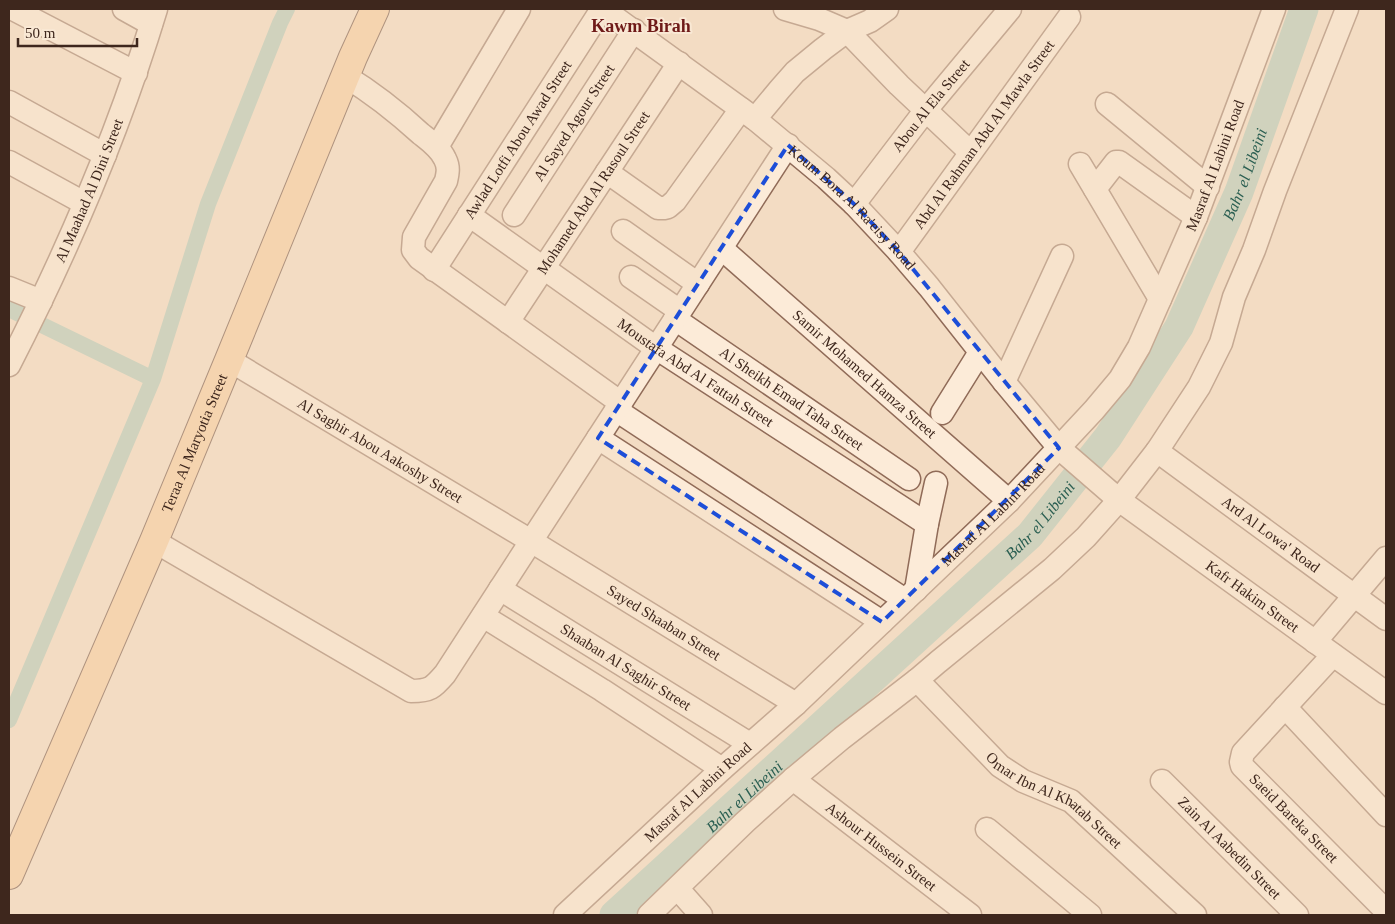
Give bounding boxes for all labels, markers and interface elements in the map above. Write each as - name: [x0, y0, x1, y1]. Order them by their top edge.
- scale bar: [18, 15, 136, 47]
- district label: Kawm Birah: [591, 16, 691, 36]
- text: 50 m: [25, 25, 56, 41]
- street label: Abd Al Rahman Abd Al Mawla Street: [911, 37, 1058, 232]
- street label: Abou Al Ela Street: [889, 55, 973, 155]
- street label: Awlad Lotfi Abou Awad Street: [461, 57, 575, 222]
- street label: Al Sayed Agour Street: [530, 61, 618, 184]
- street label: Masraf Al Labini Road: [1183, 97, 1247, 234]
- street label: Mohamed Abd Al Rasoul Street: [534, 108, 653, 277]
- street label: Al Maahad Al Dini Street: [52, 116, 126, 265]
- water label: Bahr el Libeini: [1219, 126, 1269, 223]
- street label: Koum Bora Al Ra'eisy Road: [785, 142, 919, 273]
- street label: Samir Mohamed Hamza Street: [790, 307, 940, 442]
- street label: Moustafa Abd Al Fattah Street: [615, 315, 777, 430]
- street label: Al Sheikh Emad Taha Street: [717, 344, 867, 454]
- street label: Teraa Al Maryotia Street: [159, 371, 231, 515]
- street label: Al Saghir Abou Aakoshy Street: [295, 395, 466, 506]
- street label: Masraf Al Labini Road: [938, 460, 1048, 569]
- water label: Bahr el Libeini: [1001, 478, 1078, 562]
- street label: Ard Al Lowa' Road: [1219, 493, 1323, 576]
- street label: Kafr Hakim Street: [1203, 557, 1303, 636]
- street label: Sayed Shaaban Street: [604, 582, 724, 664]
- street label: Shaaban Al Saghir Street: [558, 621, 695, 714]
- street label: Masraf Al Labini Road: [641, 739, 755, 845]
- street label: Omar Ibn Al Khatab Street: [983, 749, 1126, 852]
- water label: Bahr el Libeini: [702, 757, 785, 835]
- street label: Saeid Bareka Street: [1246, 771, 1342, 866]
- street label: Zain Al Aabedin Street: [1175, 794, 1285, 903]
- street label: Ashour Hussein Street: [823, 799, 940, 895]

